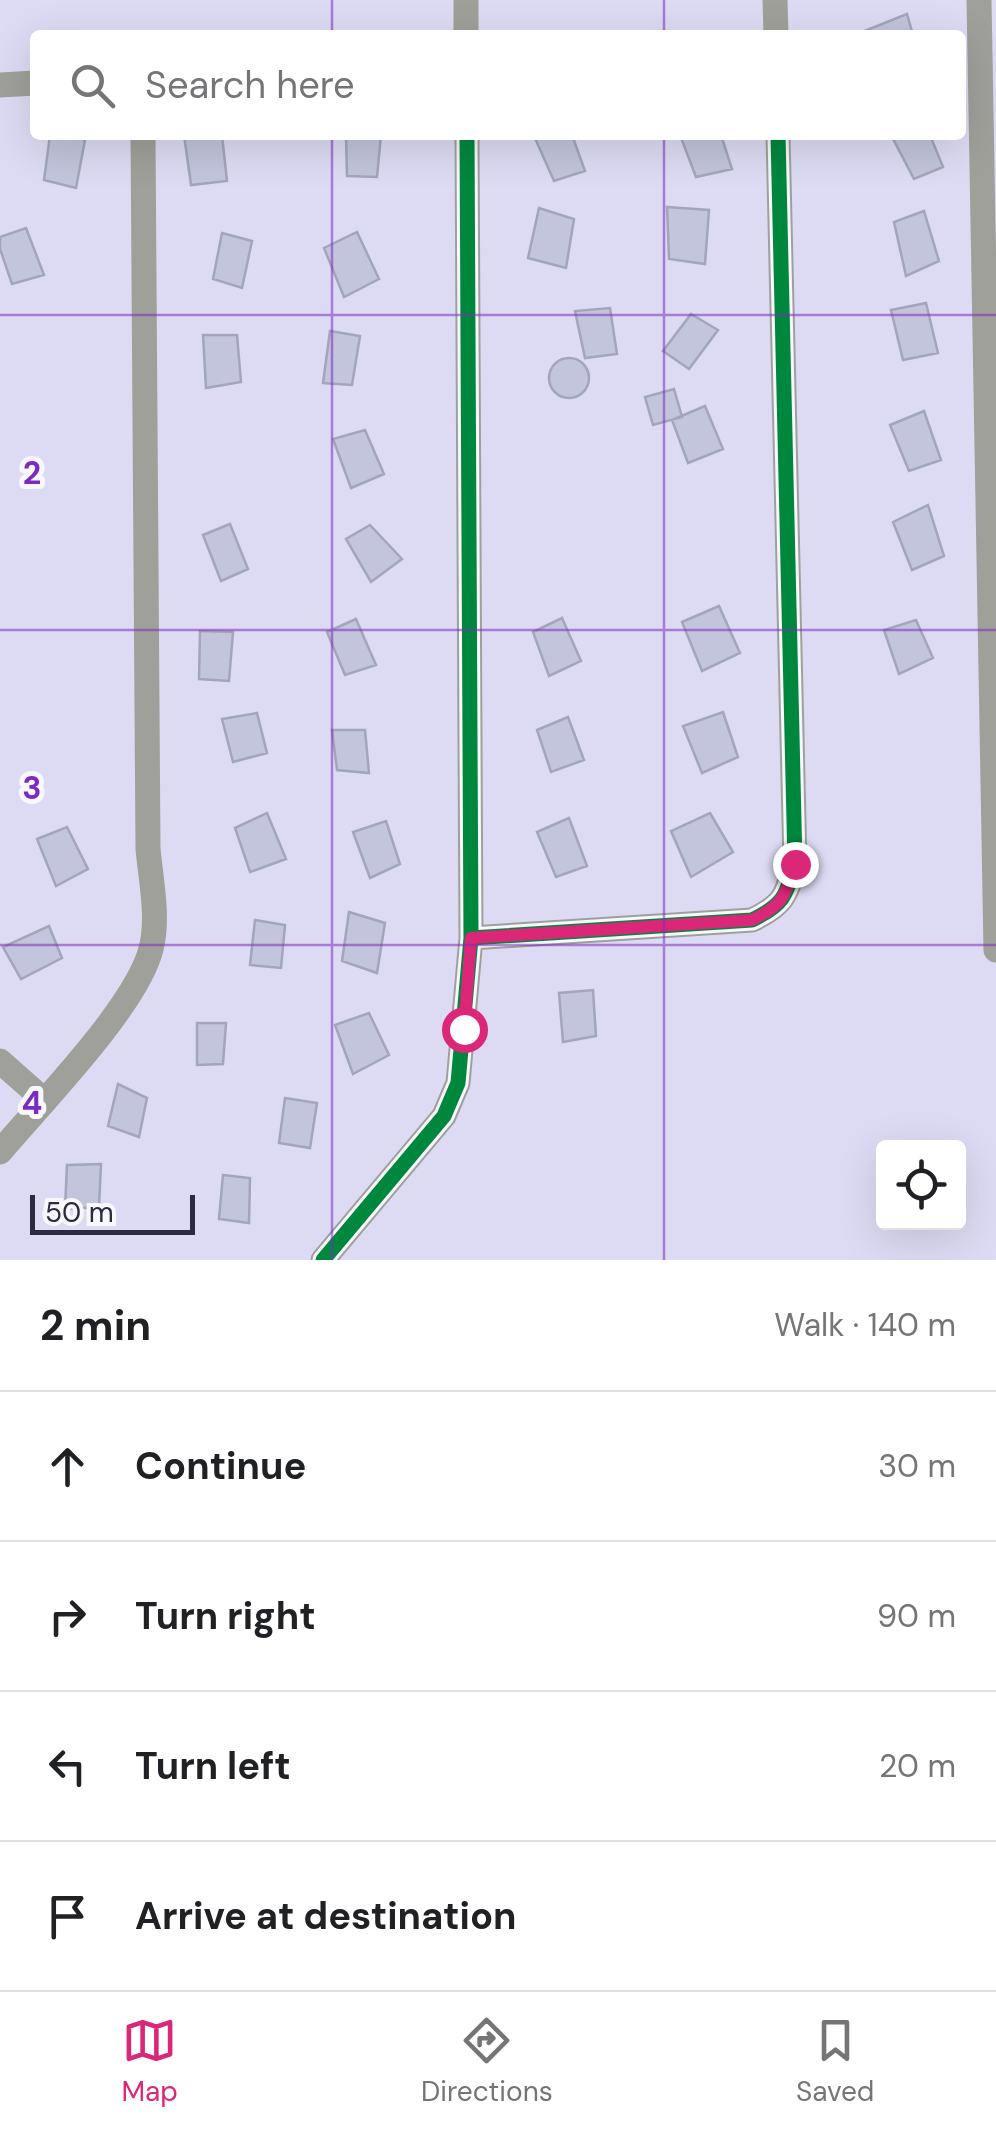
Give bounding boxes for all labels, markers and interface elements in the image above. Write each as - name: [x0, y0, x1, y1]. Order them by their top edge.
- search box: [30, 30, 966, 140]
- icon: search: [65, 58, 120, 113]
- text: Search here: [145, 60, 355, 110]
- text: 2: [23, 452, 41, 494]
- text: 3: [22, 767, 42, 809]
- route end: [773, 842, 819, 888]
- route start: [442, 1007, 488, 1053]
- text: 4: [22, 1082, 42, 1124]
- map controls: [876, 1140, 966, 1230]
- button: locate: [876, 1140, 966, 1230]
- scale bar: [30, 1190, 195, 1234]
- text: 50 m: [45, 1194, 114, 1231]
- text: 2 min: [40, 1298, 151, 1353]
- text: Walk · 140 m: [774, 1304, 956, 1346]
- icon: ahead: [40, 1439, 95, 1494]
- text: Continue: [135, 1441, 306, 1491]
- text: 30 m: [878, 1445, 956, 1487]
- icon: right: [40, 1589, 95, 1644]
- text: Turn right: [135, 1591, 316, 1641]
- text: 90 m: [877, 1595, 956, 1637]
- icon: left: [40, 1739, 95, 1794]
- text: Turn left: [135, 1741, 291, 1791]
- text: 20 m: [879, 1745, 956, 1787]
- icon: arrive: [40, 1889, 95, 1944]
- text: Arrive at destination: [135, 1891, 517, 1941]
- tab: Map: [122, 2013, 178, 2110]
- tab: Directions: [421, 2013, 553, 2110]
- tab: Saved: [796, 2013, 874, 2110]

